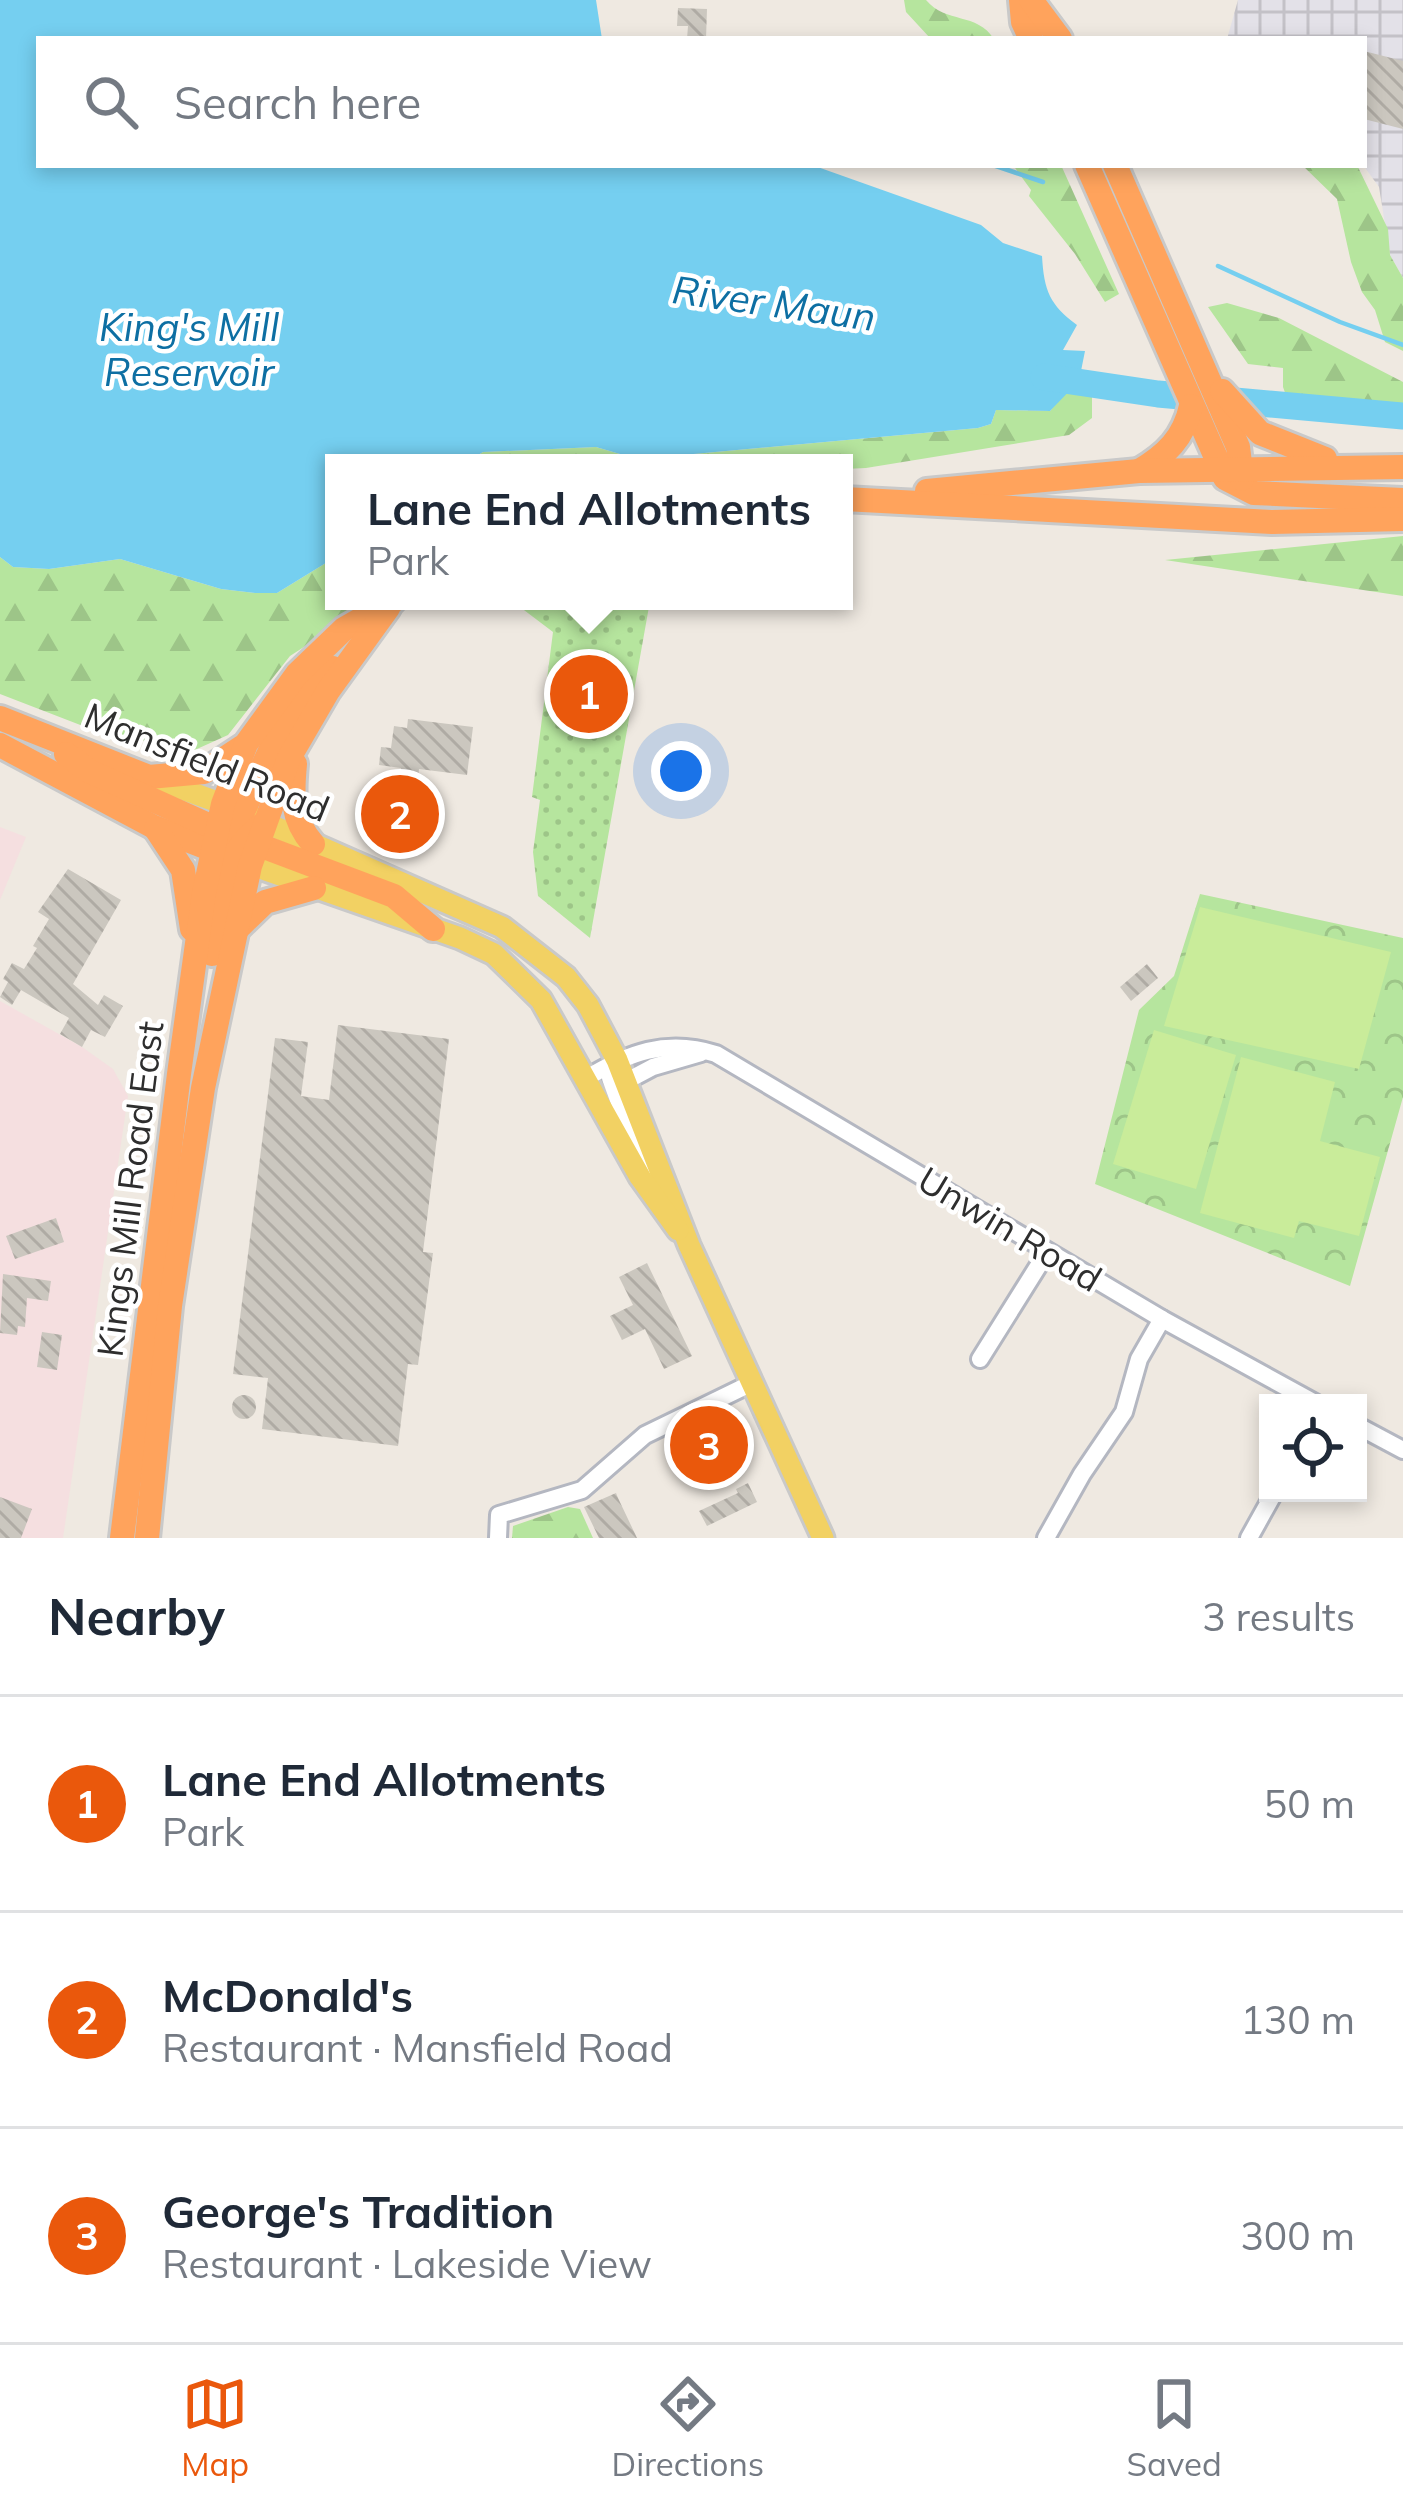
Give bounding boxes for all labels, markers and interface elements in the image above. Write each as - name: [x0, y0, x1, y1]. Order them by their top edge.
- search box: [36, 36, 1367, 168]
- icon: search: [78, 69, 144, 135]
- text: Search here: [174, 74, 421, 130]
- water label: River Maun: [669, 264, 879, 341]
- water label: King's Mill Reservoir: [99, 302, 280, 396]
- popup: [325, 454, 853, 610]
- text: Lane End Allotments: [367, 480, 811, 536]
- text: Park: [367, 536, 449, 585]
- pin: 1: [550, 649, 628, 739]
- street label: Mansfield Road: [78, 692, 336, 831]
- your location: [651, 741, 711, 801]
- pin: 2: [361, 769, 439, 859]
- street label: Kings Mill Road East: [87, 1019, 172, 1359]
- street label: Unwin Road: [910, 1156, 1110, 1301]
- map controls: [1259, 1394, 1367, 1502]
- button: locate: [1259, 1394, 1367, 1502]
- pin: 3: [670, 1400, 748, 1490]
- text: Nearby: [48, 1584, 225, 1648]
- text: 3 results: [1202, 1592, 1355, 1641]
- text: Lane End Allotments: [162, 1751, 606, 1807]
- text: 1: [75, 1779, 99, 1828]
- text: 50 m: [1264, 1779, 1355, 1828]
- text: Park: [162, 1807, 244, 1856]
- text: McDonald's: [162, 1967, 413, 2023]
- text: 2: [75, 1995, 99, 2044]
- text: 130 m: [1240, 1995, 1355, 2044]
- text: Restaurant · Mansfield Road: [162, 2023, 673, 2072]
- text: George's Tradition: [162, 2183, 554, 2239]
- text: 3: [75, 2211, 99, 2260]
- text: 300 m: [1240, 2211, 1355, 2260]
- text: Restaurant · Lakeside View: [162, 2239, 652, 2288]
- tab: Map: [181, 2371, 249, 2484]
- tab: Directions: [612, 2371, 764, 2484]
- tab: Saved: [1127, 2371, 1222, 2484]

